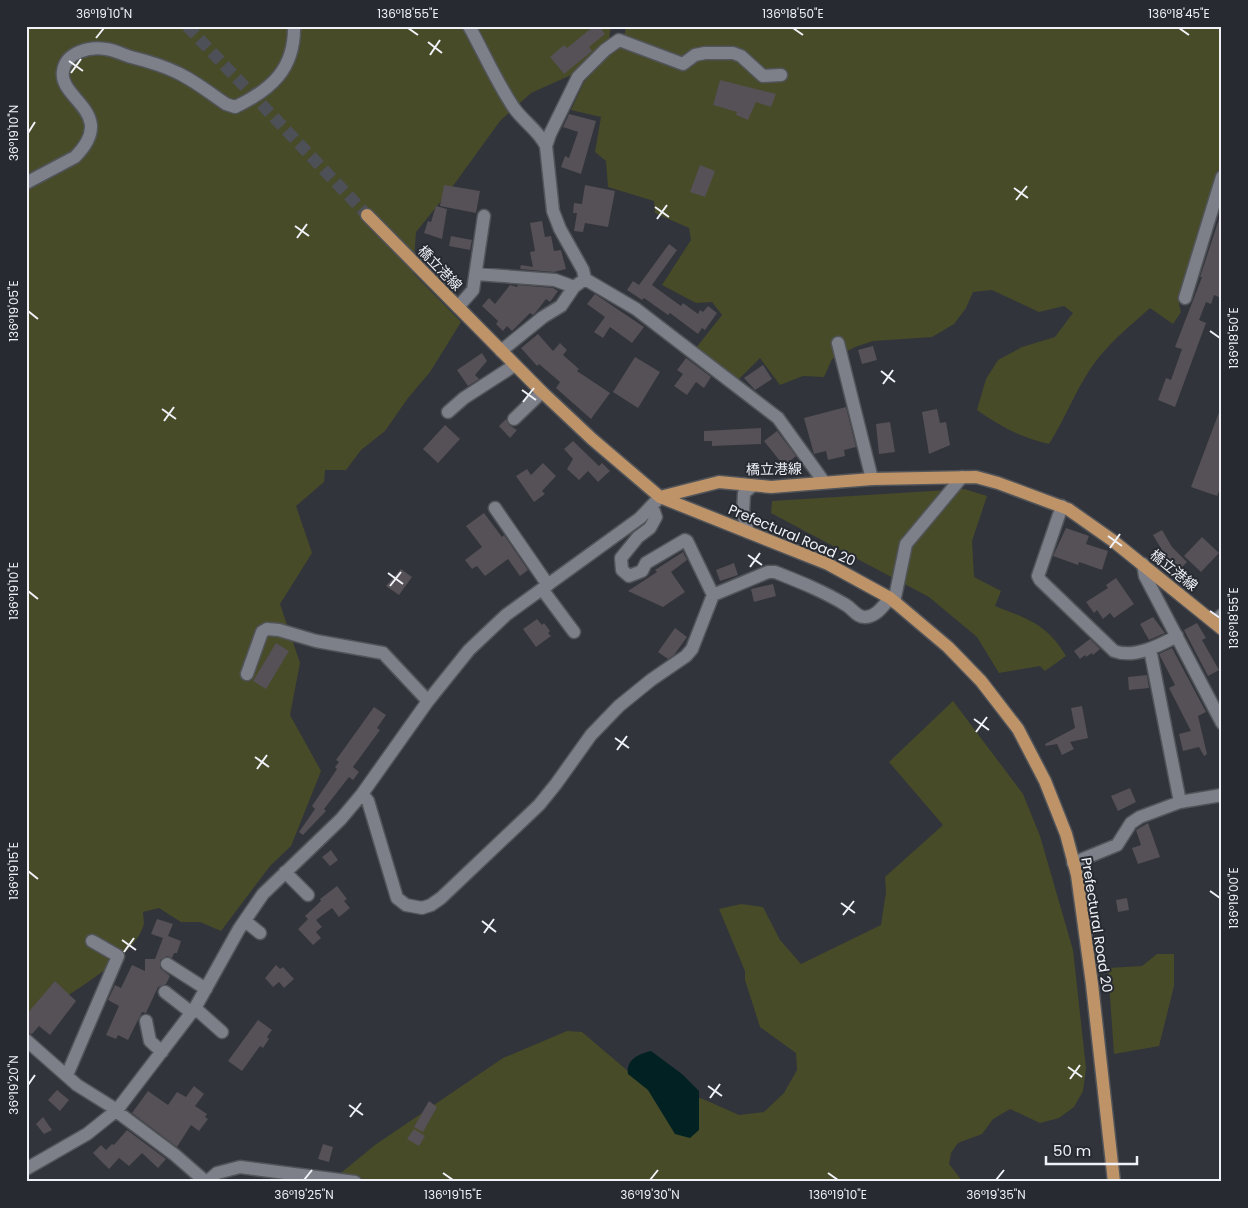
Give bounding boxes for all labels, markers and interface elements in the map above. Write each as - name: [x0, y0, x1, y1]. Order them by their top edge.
- text: 36°19'10"N: [76, 5, 132, 22]
- text: 136°18'55"E: [377, 5, 439, 22]
- text: 136°18'50"E: [762, 5, 824, 22]
- text: 136°18'45"E: [1148, 5, 1210, 22]
- text: 36°19'10"N: [5, 105, 22, 161]
- street label: 橋立港線: [413, 241, 467, 295]
- text: 136°19'05"E: [5, 280, 22, 342]
- text: 136°18'50"E: [1225, 307, 1242, 369]
- street label: 橋立港線: [746, 459, 802, 479]
- street label: Prefectural Road 20: [725, 499, 859, 571]
- street label: 橋立港線: [1146, 545, 1202, 595]
- text: 136°19'10"E: [5, 562, 22, 620]
- text: 136°18'55"E: [1225, 587, 1242, 649]
- text: 136°19'15"E: [5, 842, 22, 900]
- street label: Prefectural Road 20: [1076, 856, 1118, 994]
- text: 136°19'00"E: [1225, 867, 1242, 929]
- text: 36°19'20"N: [5, 1055, 22, 1115]
- scale bar: [1046, 1133, 1137, 1165]
- text: 50 m: [1053, 1140, 1091, 1161]
- text: 36°19'25"N: [274, 1186, 334, 1203]
- text: 136°19'15"E: [424, 1186, 482, 1203]
- text: 36°19'30"N: [620, 1186, 680, 1203]
- text: 136°19'10"E: [809, 1186, 867, 1203]
- text: 36°19'35"N: [966, 1186, 1026, 1203]

